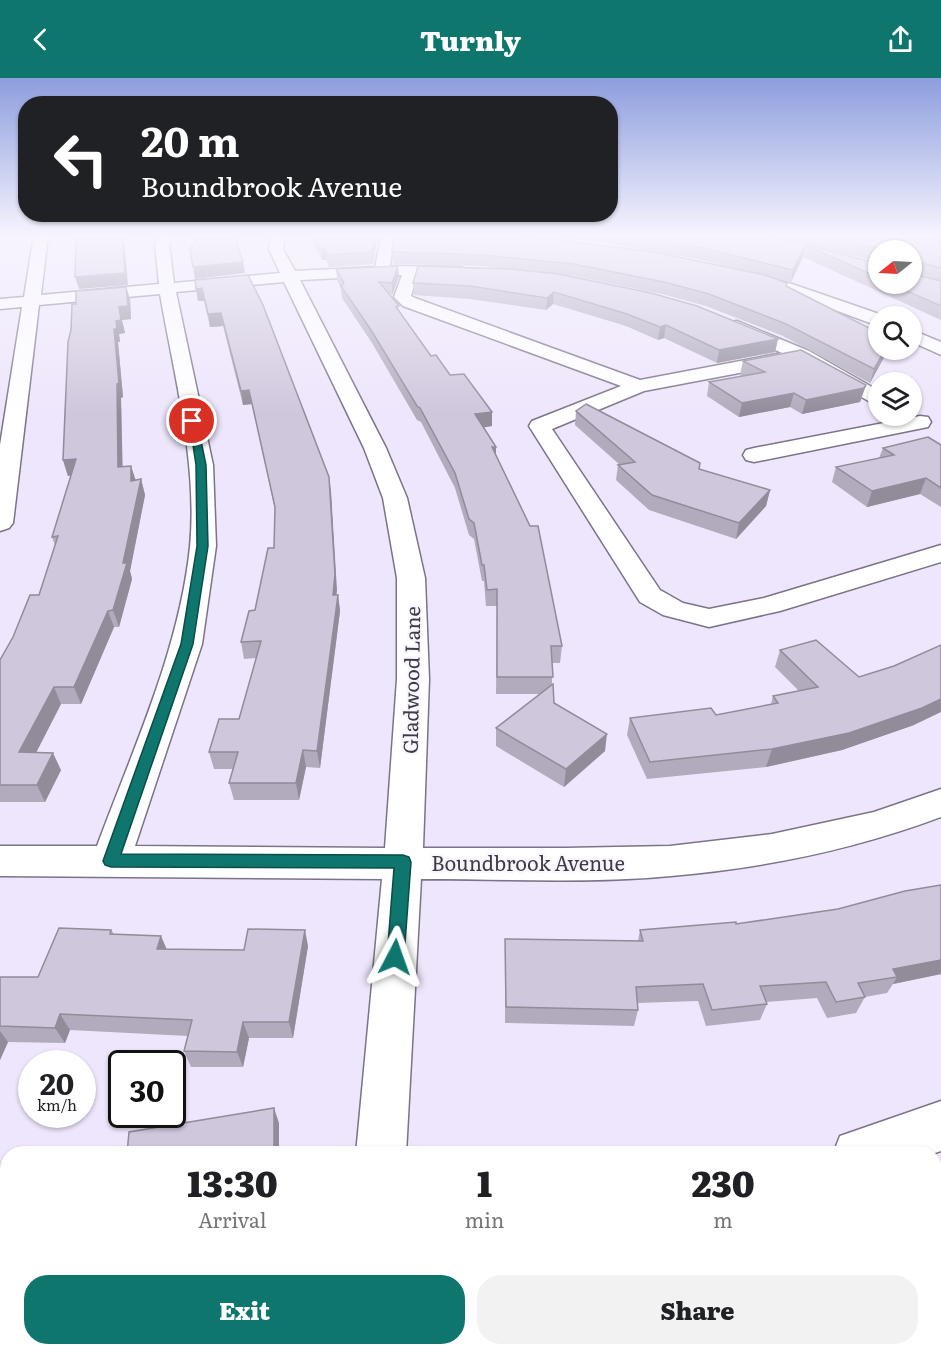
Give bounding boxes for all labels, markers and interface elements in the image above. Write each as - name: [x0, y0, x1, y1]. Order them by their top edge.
- text: Turnly: [420, 19, 521, 59]
- icon: back: [24, 23, 57, 56]
- icon: share: [884, 23, 917, 56]
- text: 20 m: [141, 108, 240, 170]
- icon: left: [42, 120, 120, 198]
- text: Boundbrook Avenue: [141, 165, 402, 205]
- north arrow: [868, 240, 922, 294]
- map controls: [868, 240, 922, 426]
- button: search: [868, 306, 922, 360]
- button: layers: [868, 372, 922, 426]
- pin: [166, 395, 217, 446]
- icon: arrive: [175, 404, 208, 437]
- street label: Gladwood Lane: [394, 606, 426, 754]
- street label: Boundbrook Avenue: [431, 847, 625, 877]
- position arrow: [363, 925, 427, 989]
- speed limit sign: 30: [108, 1050, 186, 1128]
- text: 20: [40, 1060, 74, 1104]
- text: km/h: [37, 1093, 77, 1116]
- text: 13:30: [187, 1155, 278, 1208]
- text: 1: [477, 1155, 492, 1208]
- text: 230: [691, 1155, 755, 1208]
- text: Arrival: [198, 1204, 267, 1234]
- text: min: [465, 1204, 504, 1234]
- text: m: [713, 1204, 733, 1234]
- button: Exit: [24, 1275, 465, 1344]
- button: Share: [477, 1275, 918, 1344]

